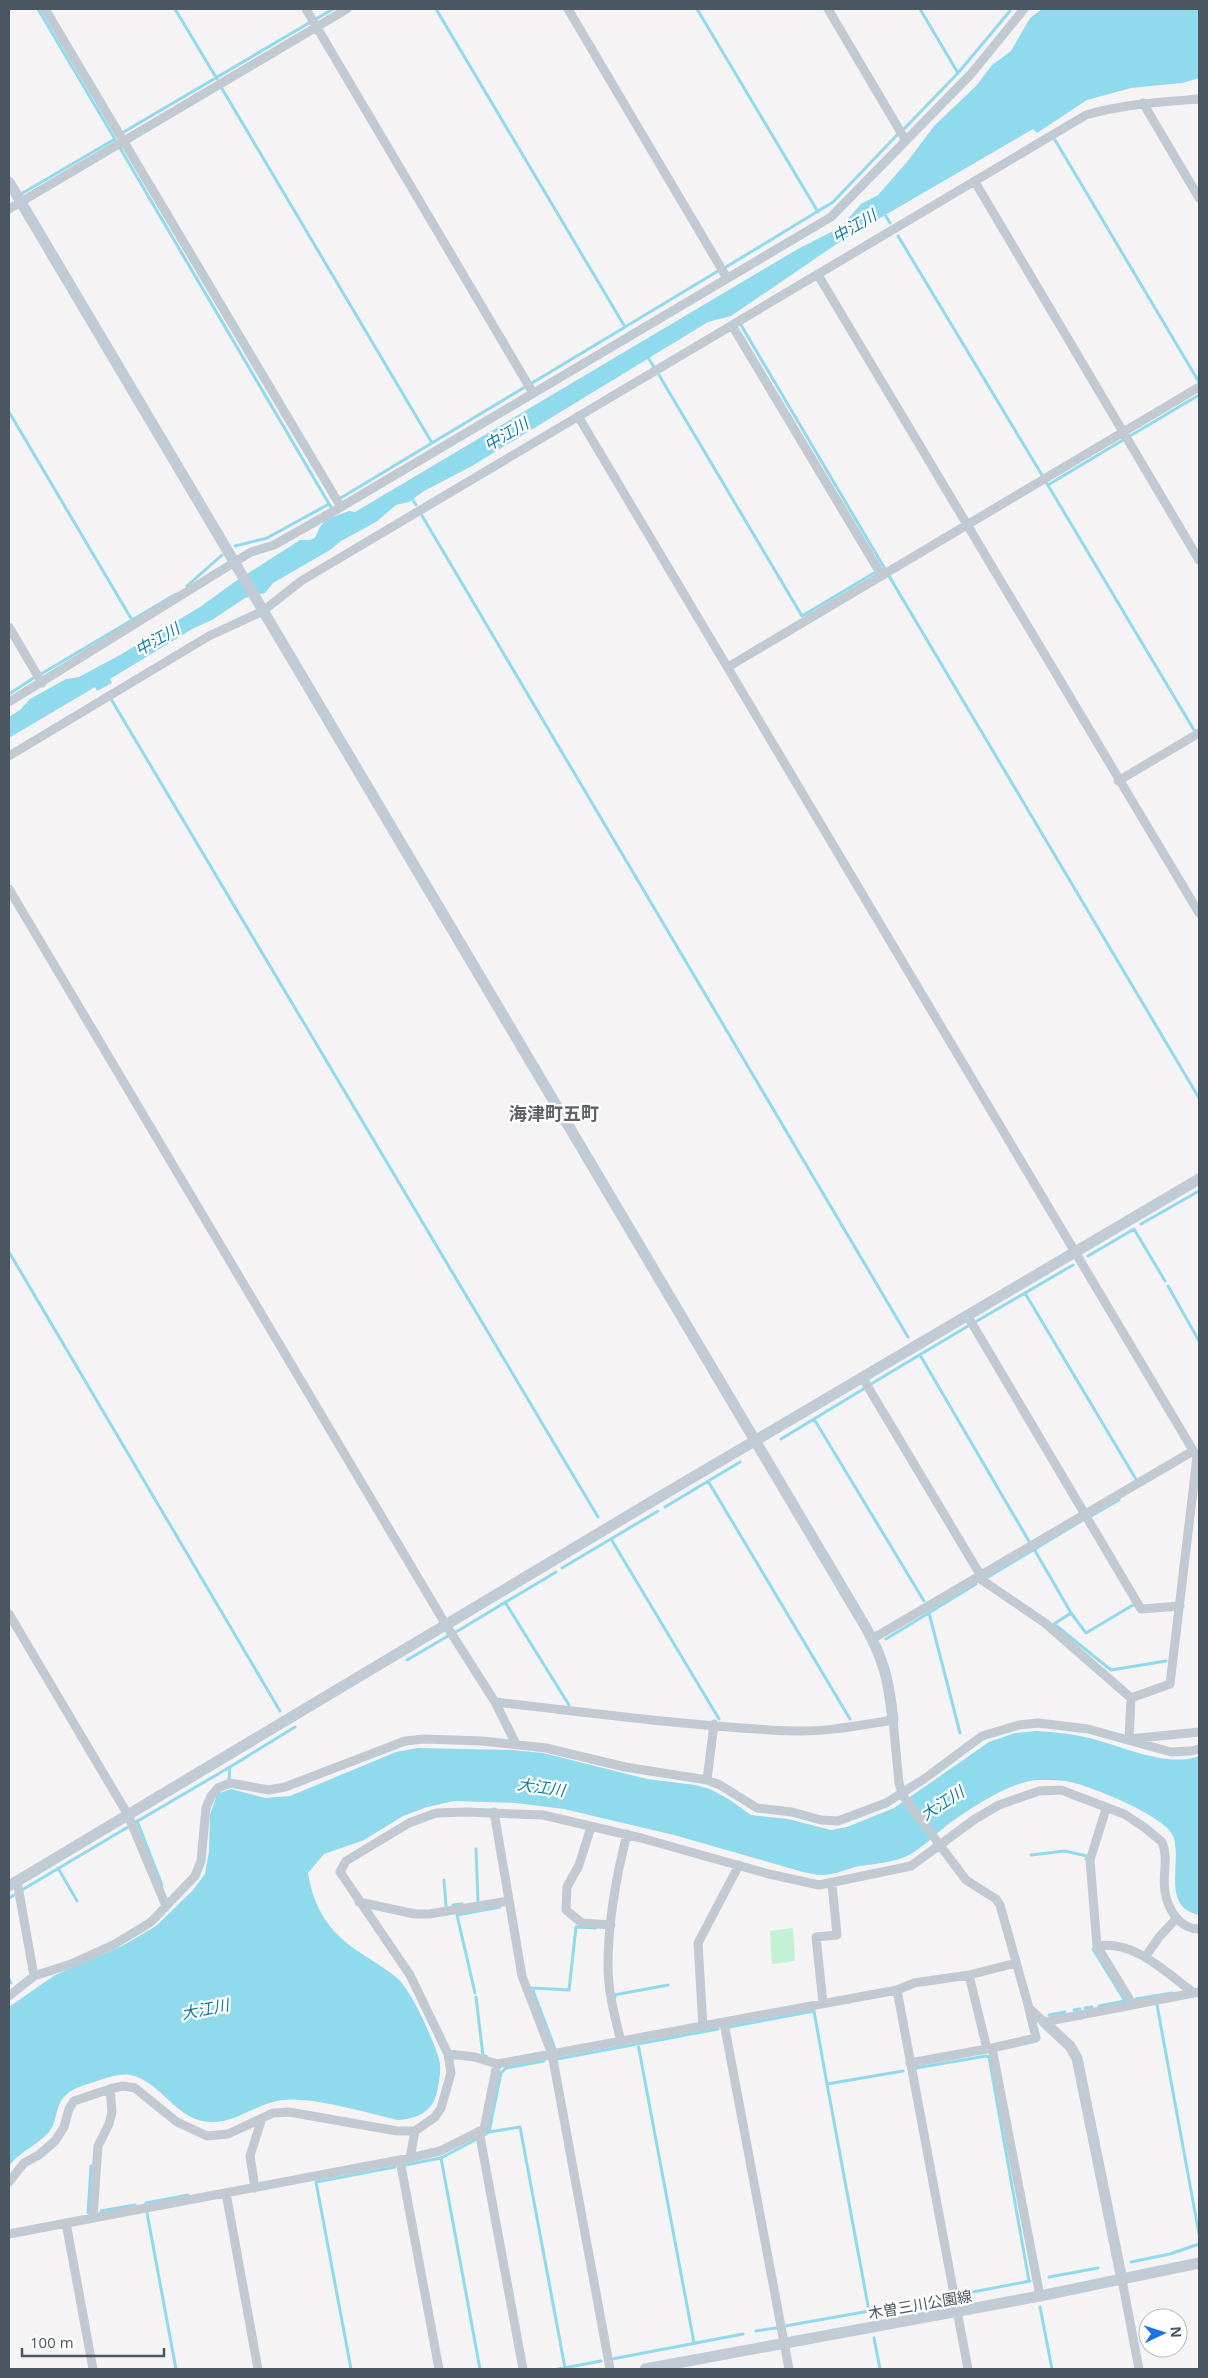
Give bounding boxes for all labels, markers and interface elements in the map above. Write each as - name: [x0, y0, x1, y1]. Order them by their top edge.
- water label: 中江川: [828, 203, 882, 248]
- water label: 中江川: [480, 411, 534, 456]
- water label: 中江川: [131, 616, 185, 661]
- district label: 海津町五町: [509, 1101, 599, 1125]
- water label: 大江川: [516, 1773, 568, 1802]
- water label: 大江川: [916, 1780, 970, 1825]
- water label: 大江川: [179, 1993, 233, 2024]
- street label: 木曽三川公園線: [867, 2285, 973, 2323]
- north arrow: [1138, 2308, 1188, 2358]
- scale bar: [22, 2326, 165, 2358]
- text: N: [1167, 2326, 1186, 2338]
- text: 100 m: [30, 2332, 74, 2352]

